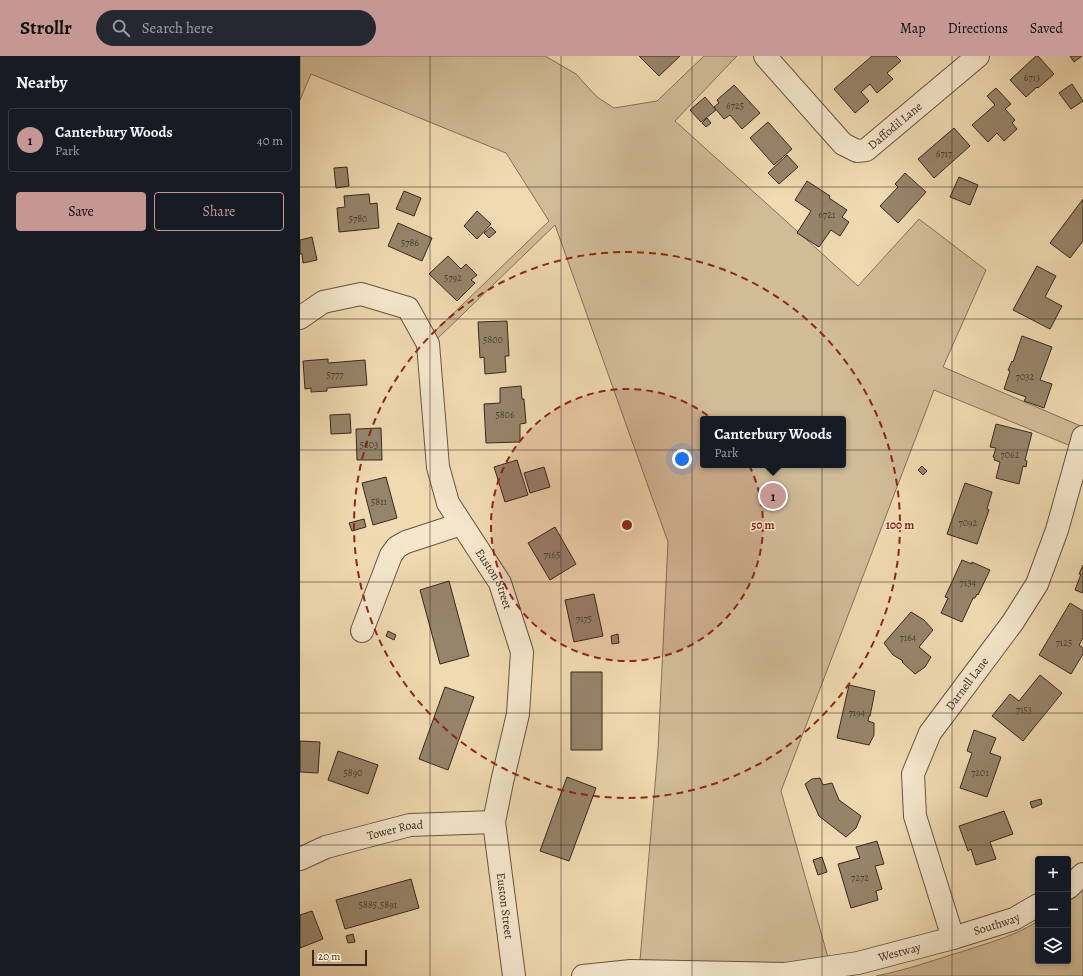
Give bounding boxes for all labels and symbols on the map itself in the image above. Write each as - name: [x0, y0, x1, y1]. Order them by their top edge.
- house number: 6713: [1024, 71, 1040, 84]
- street label: Daffodil Lane: [864, 98, 925, 153]
- house number: 6725: [726, 99, 744, 112]
- house number: 6717: [936, 147, 953, 160]
- house number: 6721: [819, 208, 836, 221]
- house number: 5780: [349, 212, 367, 225]
- house number: 5786: [401, 236, 419, 249]
- house number: 5792: [444, 271, 462, 284]
- house number: 5800: [483, 333, 503, 346]
- house number: 5777: [327, 368, 344, 381]
- house number: 7032: [1016, 370, 1034, 383]
- house number: 5806: [495, 408, 515, 421]
- house number: 5803: [360, 438, 378, 451]
- house number: 7062: [1001, 448, 1020, 461]
- your location: [672, 449, 692, 469]
- pin: 1: [760, 481, 786, 511]
- house number: 5811: [371, 495, 388, 508]
- house number: 7092: [959, 516, 978, 529]
- text: 50 m: [751, 517, 775, 533]
- text: 100 m: [886, 517, 914, 533]
- centre of rings: [620, 518, 634, 532]
- street label: Euston Street: [472, 545, 516, 611]
- house number: 7165: [544, 548, 560, 561]
- house number: 7134: [960, 576, 977, 589]
- house number: 7175: [576, 612, 592, 625]
- house number: 7164: [900, 631, 917, 644]
- house number: 7125: [1056, 636, 1072, 649]
- street label: Darnell Lane: [942, 654, 992, 713]
- house number: 7153: [1016, 703, 1032, 716]
- house number: 7194: [849, 706, 866, 719]
- house number: 5890: [343, 766, 363, 779]
- house number: 7201: [971, 766, 989, 779]
- street label: Tower Road: [365, 817, 424, 844]
- house number: 7272: [851, 871, 869, 884]
- street label: Euston Street: [493, 872, 517, 940]
- house number: 5885,5891: [359, 898, 398, 911]
- street label: Southway: [971, 909, 1023, 939]
- street label: Westway: [875, 939, 923, 966]
- scale bar: [312, 948, 367, 967]

